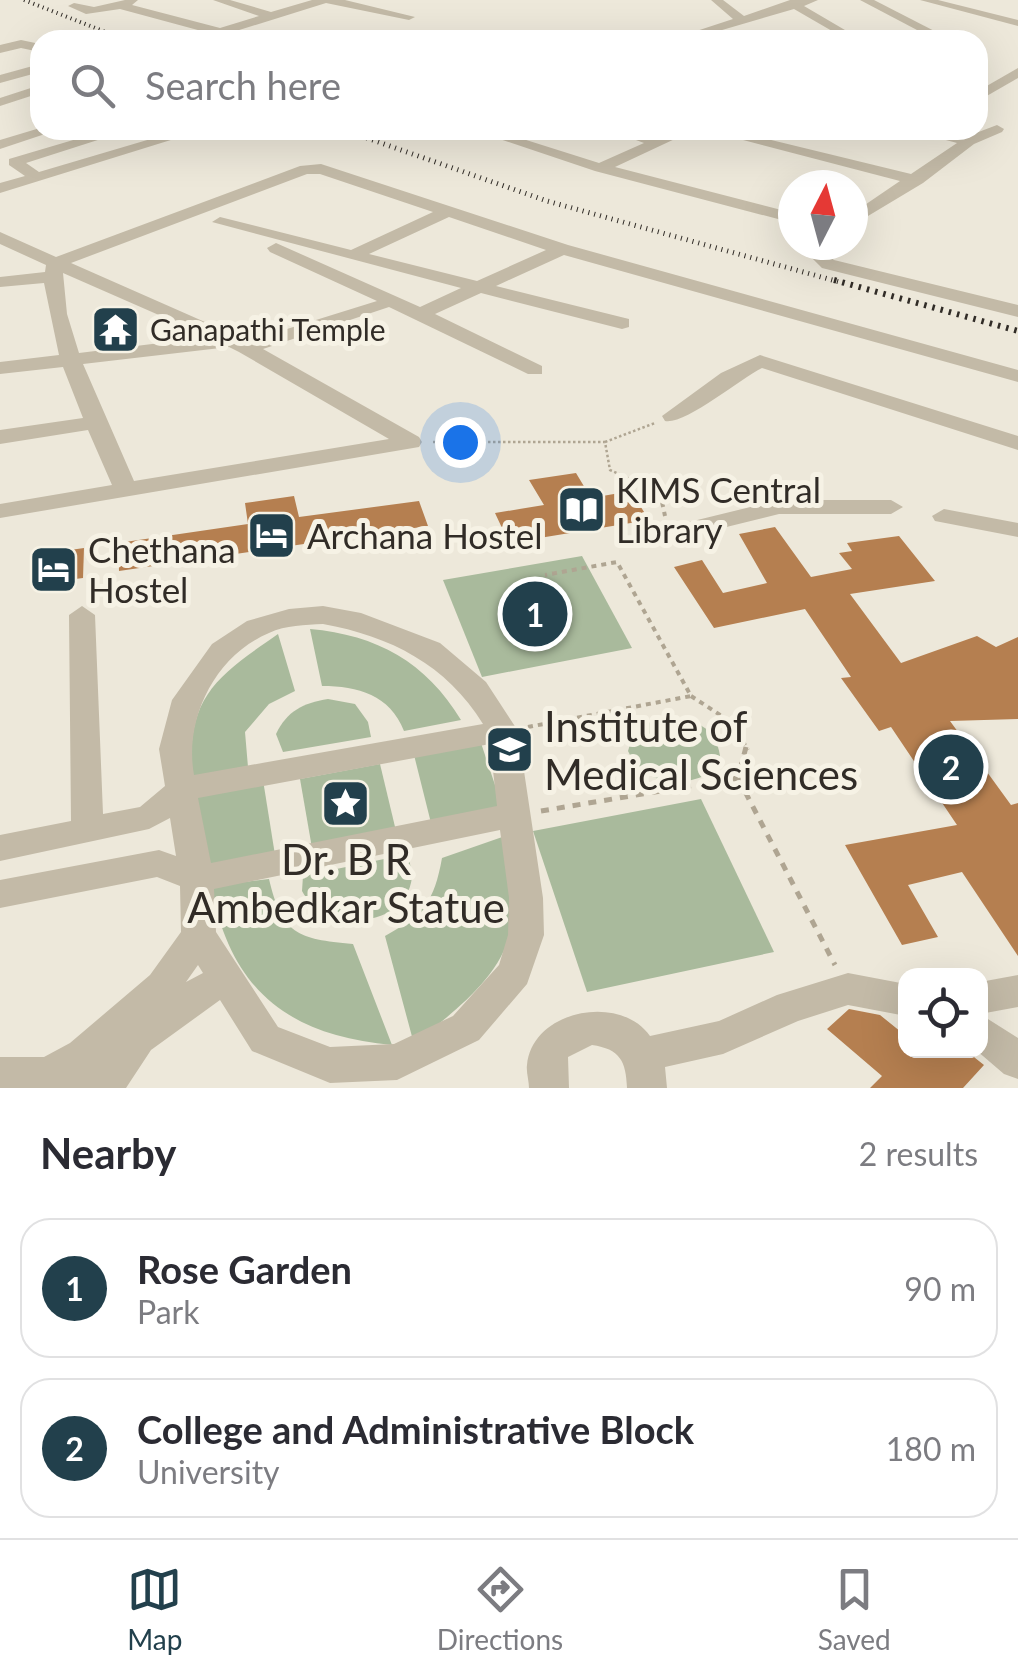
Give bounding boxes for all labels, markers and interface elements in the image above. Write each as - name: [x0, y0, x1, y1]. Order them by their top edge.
- search box: [30, 30, 988, 140]
- icon: search: [65, 58, 120, 113]
- text: Search here: [145, 62, 341, 108]
- north arrow: [778, 170, 868, 260]
- temple icon: Ganapathi Temple: [89, 303, 141, 355]
- place label: Ganapathi Temple: [150, 311, 386, 347]
- your location: [435, 417, 486, 468]
- place label: KIMS Central Library: [616, 468, 821, 550]
- library icon: KIMS Central Library: [555, 483, 607, 535]
- hotel icon: Archana Hostel: [246, 509, 298, 561]
- place label: Archana Hostel: [307, 514, 543, 556]
- place label: Chethana Hostel: [88, 528, 236, 610]
- hotel icon: Chethana Hostel: [27, 543, 79, 595]
- pin: 1: [502, 576, 568, 652]
- place label: Institute of Medical Sciences: [544, 701, 858, 799]
- school or university icon: Institute of Medical Sciences: [483, 724, 535, 776]
- pin: 2: [918, 730, 984, 804]
- place icon: Dr. B R Ambedkar Statue: [320, 777, 372, 829]
- place label: Dr. B R Ambedkar Statue: [187, 834, 505, 932]
- map controls: [898, 968, 988, 1058]
- button: locate: [898, 968, 988, 1058]
- text: Nearby: [40, 1128, 177, 1178]
- text: 2 results: [859, 1134, 978, 1173]
- text: Rose Garden: [137, 1246, 352, 1292]
- text: 1: [65, 1269, 84, 1308]
- text: 90 m: [904, 1269, 976, 1308]
- text: Park: [137, 1292, 200, 1331]
- text: College and Administrative Block: [137, 1406, 694, 1452]
- text: 2: [65, 1429, 84, 1468]
- text: 180 m: [886, 1429, 976, 1468]
- text: University: [137, 1452, 280, 1491]
- tab: Map: [127, 1562, 182, 1656]
- tab: Directions: [437, 1562, 563, 1656]
- tab: Saved: [818, 1562, 891, 1656]

